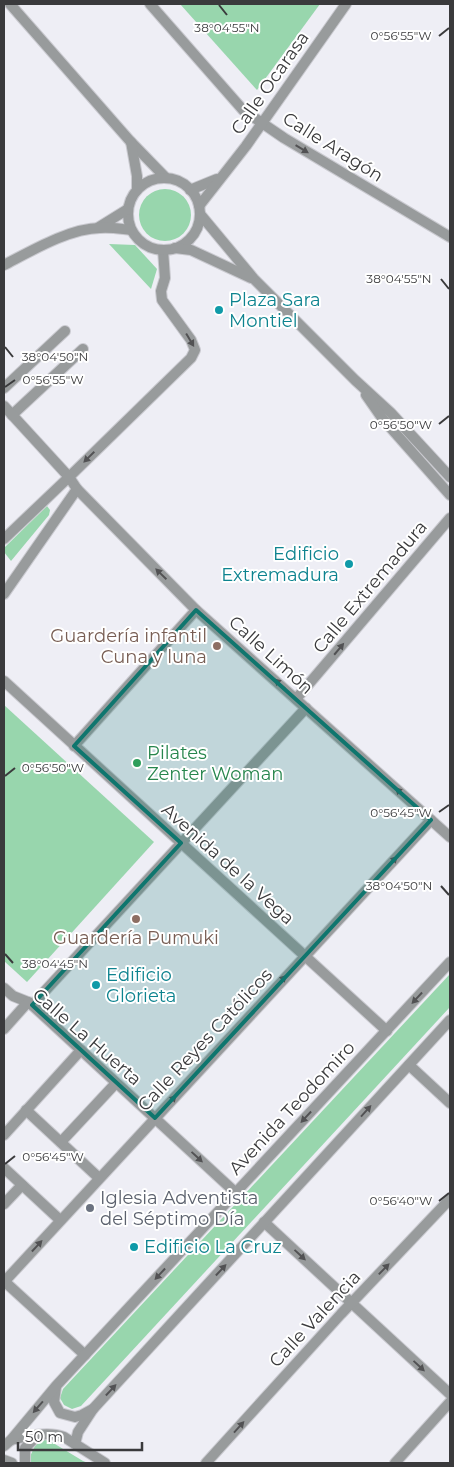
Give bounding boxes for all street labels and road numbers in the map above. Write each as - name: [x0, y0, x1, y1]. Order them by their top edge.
- street label: Calle Ocarasa: [226, 27, 314, 139]
- street label: Calle Aragón: [279, 107, 387, 187]
- street label: Calle Extremadura: [308, 516, 432, 658]
- street label: Calle Limón: [224, 611, 318, 699]
- street label: Avenida de la Vega: [157, 799, 299, 929]
- street label: Calle Reyes Católicos: [133, 964, 277, 1116]
- street label: Calle La Huerta: [28, 984, 146, 1090]
- street label: Avenida Teodomiro: [224, 1037, 360, 1179]
- street label: Calle Valencia: [265, 1266, 365, 1372]

